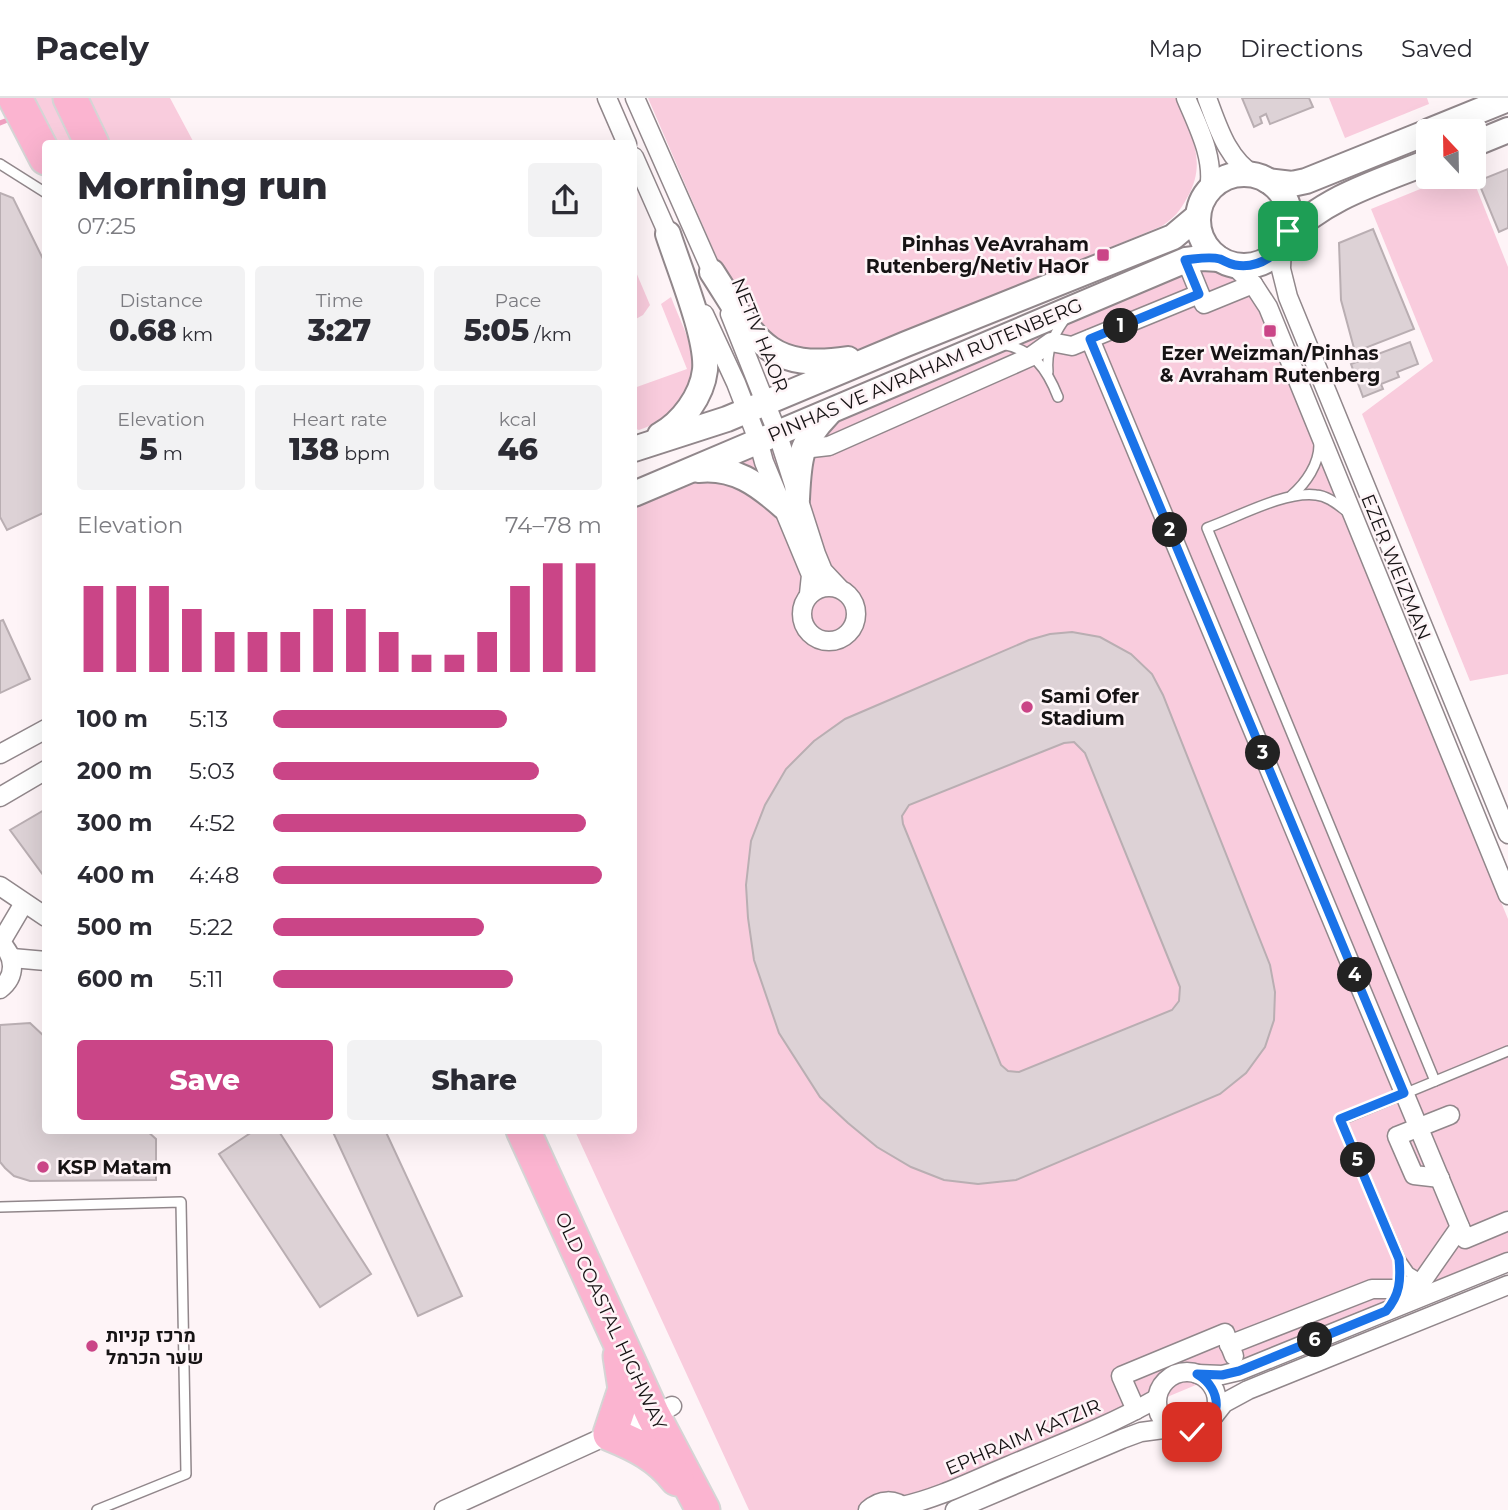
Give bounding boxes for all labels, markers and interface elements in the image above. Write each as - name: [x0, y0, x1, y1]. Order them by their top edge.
- text: Pacely: [35, 28, 149, 68]
- text: Map: [1149, 34, 1202, 63]
- text: Directions: [1240, 34, 1363, 63]
- text: Saved: [1401, 34, 1473, 63]
- north arrow: [1416, 119, 1486, 189]
- map controls: [1416, 119, 1486, 189]
- text: Morning run: [77, 162, 328, 209]
- button: share: [528, 163, 602, 237]
- pin: [1258, 201, 1318, 261]
- text: 07:25: [77, 212, 136, 240]
- icon: arrive: [1269, 212, 1307, 250]
- place label: Pinhas VeAvraham Rutenberg/Netiv HaOr: [866, 233, 1089, 278]
- marker: Pinhas VeAvraham Rutenberg/Netiv HaOr: [1095, 247, 1111, 263]
- street label: NETIV HAOR: [727, 274, 793, 396]
- text: Distance: [119, 289, 203, 312]
- text: Time: [316, 289, 363, 312]
- text: Pace: [495, 289, 541, 312]
- street label: PINHAS VE AVRAHAM RUTENBERG: [764, 293, 1086, 447]
- pin: 1: [1104, 308, 1138, 344]
- text: 0.68: [109, 312, 177, 349]
- text: 3:27: [308, 312, 371, 349]
- text: 5:05: [464, 312, 529, 349]
- text: 1: [1117, 314, 1124, 337]
- text: km: [177, 323, 213, 346]
- text: /km: [529, 323, 572, 346]
- marker: Ezer Weizman/Pinhas & Avraham Rutenberg: [1262, 323, 1278, 339]
- place label: Ezer Weizman/Pinhas & Avraham Rutenberg: [1160, 342, 1380, 387]
- text: Elevation: [117, 408, 205, 431]
- text: Heart rate: [292, 408, 387, 431]
- text: kcal: [499, 408, 537, 431]
- text: 5: [139, 431, 158, 468]
- text: 138: [289, 431, 339, 468]
- text: 46: [498, 431, 538, 468]
- text: m: [158, 442, 183, 465]
- text: bpm: [339, 442, 390, 465]
- street label: EZER WEIZMAN: [1356, 491, 1436, 643]
- text: Elevation: [77, 511, 183, 539]
- text: 74–78 m: [505, 511, 602, 539]
- pin: 2: [1152, 512, 1188, 548]
- text: 2: [1164, 518, 1175, 541]
- place label: Sami Ofer Stadium: [1041, 685, 1139, 730]
- marker: Sami Ofer Stadium: [1019, 699, 1035, 715]
- text: 100 m: [77, 705, 148, 733]
- text: 5:13: [189, 705, 228, 733]
- pin: 3: [1246, 736, 1280, 770]
- text: 3: [1257, 741, 1268, 764]
- text: 200 m: [77, 757, 152, 785]
- text: 5:03: [189, 757, 235, 785]
- text: 300 m: [77, 809, 153, 837]
- text: 4:52: [189, 809, 235, 837]
- text: 400 m: [77, 861, 155, 889]
- text: 4:48: [189, 861, 239, 889]
- text: 500 m: [77, 913, 153, 941]
- text: 5:22: [189, 913, 233, 941]
- pin: 4: [1338, 958, 1372, 992]
- text: 4: [1348, 963, 1361, 986]
- text: 600 m: [77, 965, 154, 993]
- text: 5:11: [189, 965, 224, 993]
- button: Save: [77, 1040, 333, 1120]
- button: Share: [347, 1040, 602, 1120]
- pin: 5: [1340, 1142, 1376, 1178]
- text: 5: [1352, 1148, 1363, 1171]
- place label: KSP Matam: [57, 1156, 172, 1179]
- marker: KSP Matam: [35, 1159, 51, 1175]
- street label: OLD COASTAL HIGHWAY: [550, 1208, 672, 1434]
- pin: 6: [1298, 1322, 1332, 1358]
- place label: מרכז קניות שער הכרמל: [106, 1324, 204, 1369]
- text: 6: [1308, 1328, 1321, 1351]
- marker: מרכז קניות שער הכרמל: [84, 1338, 100, 1354]
- street label: EPHRAIM KATZIR: [942, 1394, 1104, 1480]
- pin: [1162, 1402, 1222, 1462]
- icon: check: [1173, 1413, 1211, 1451]

